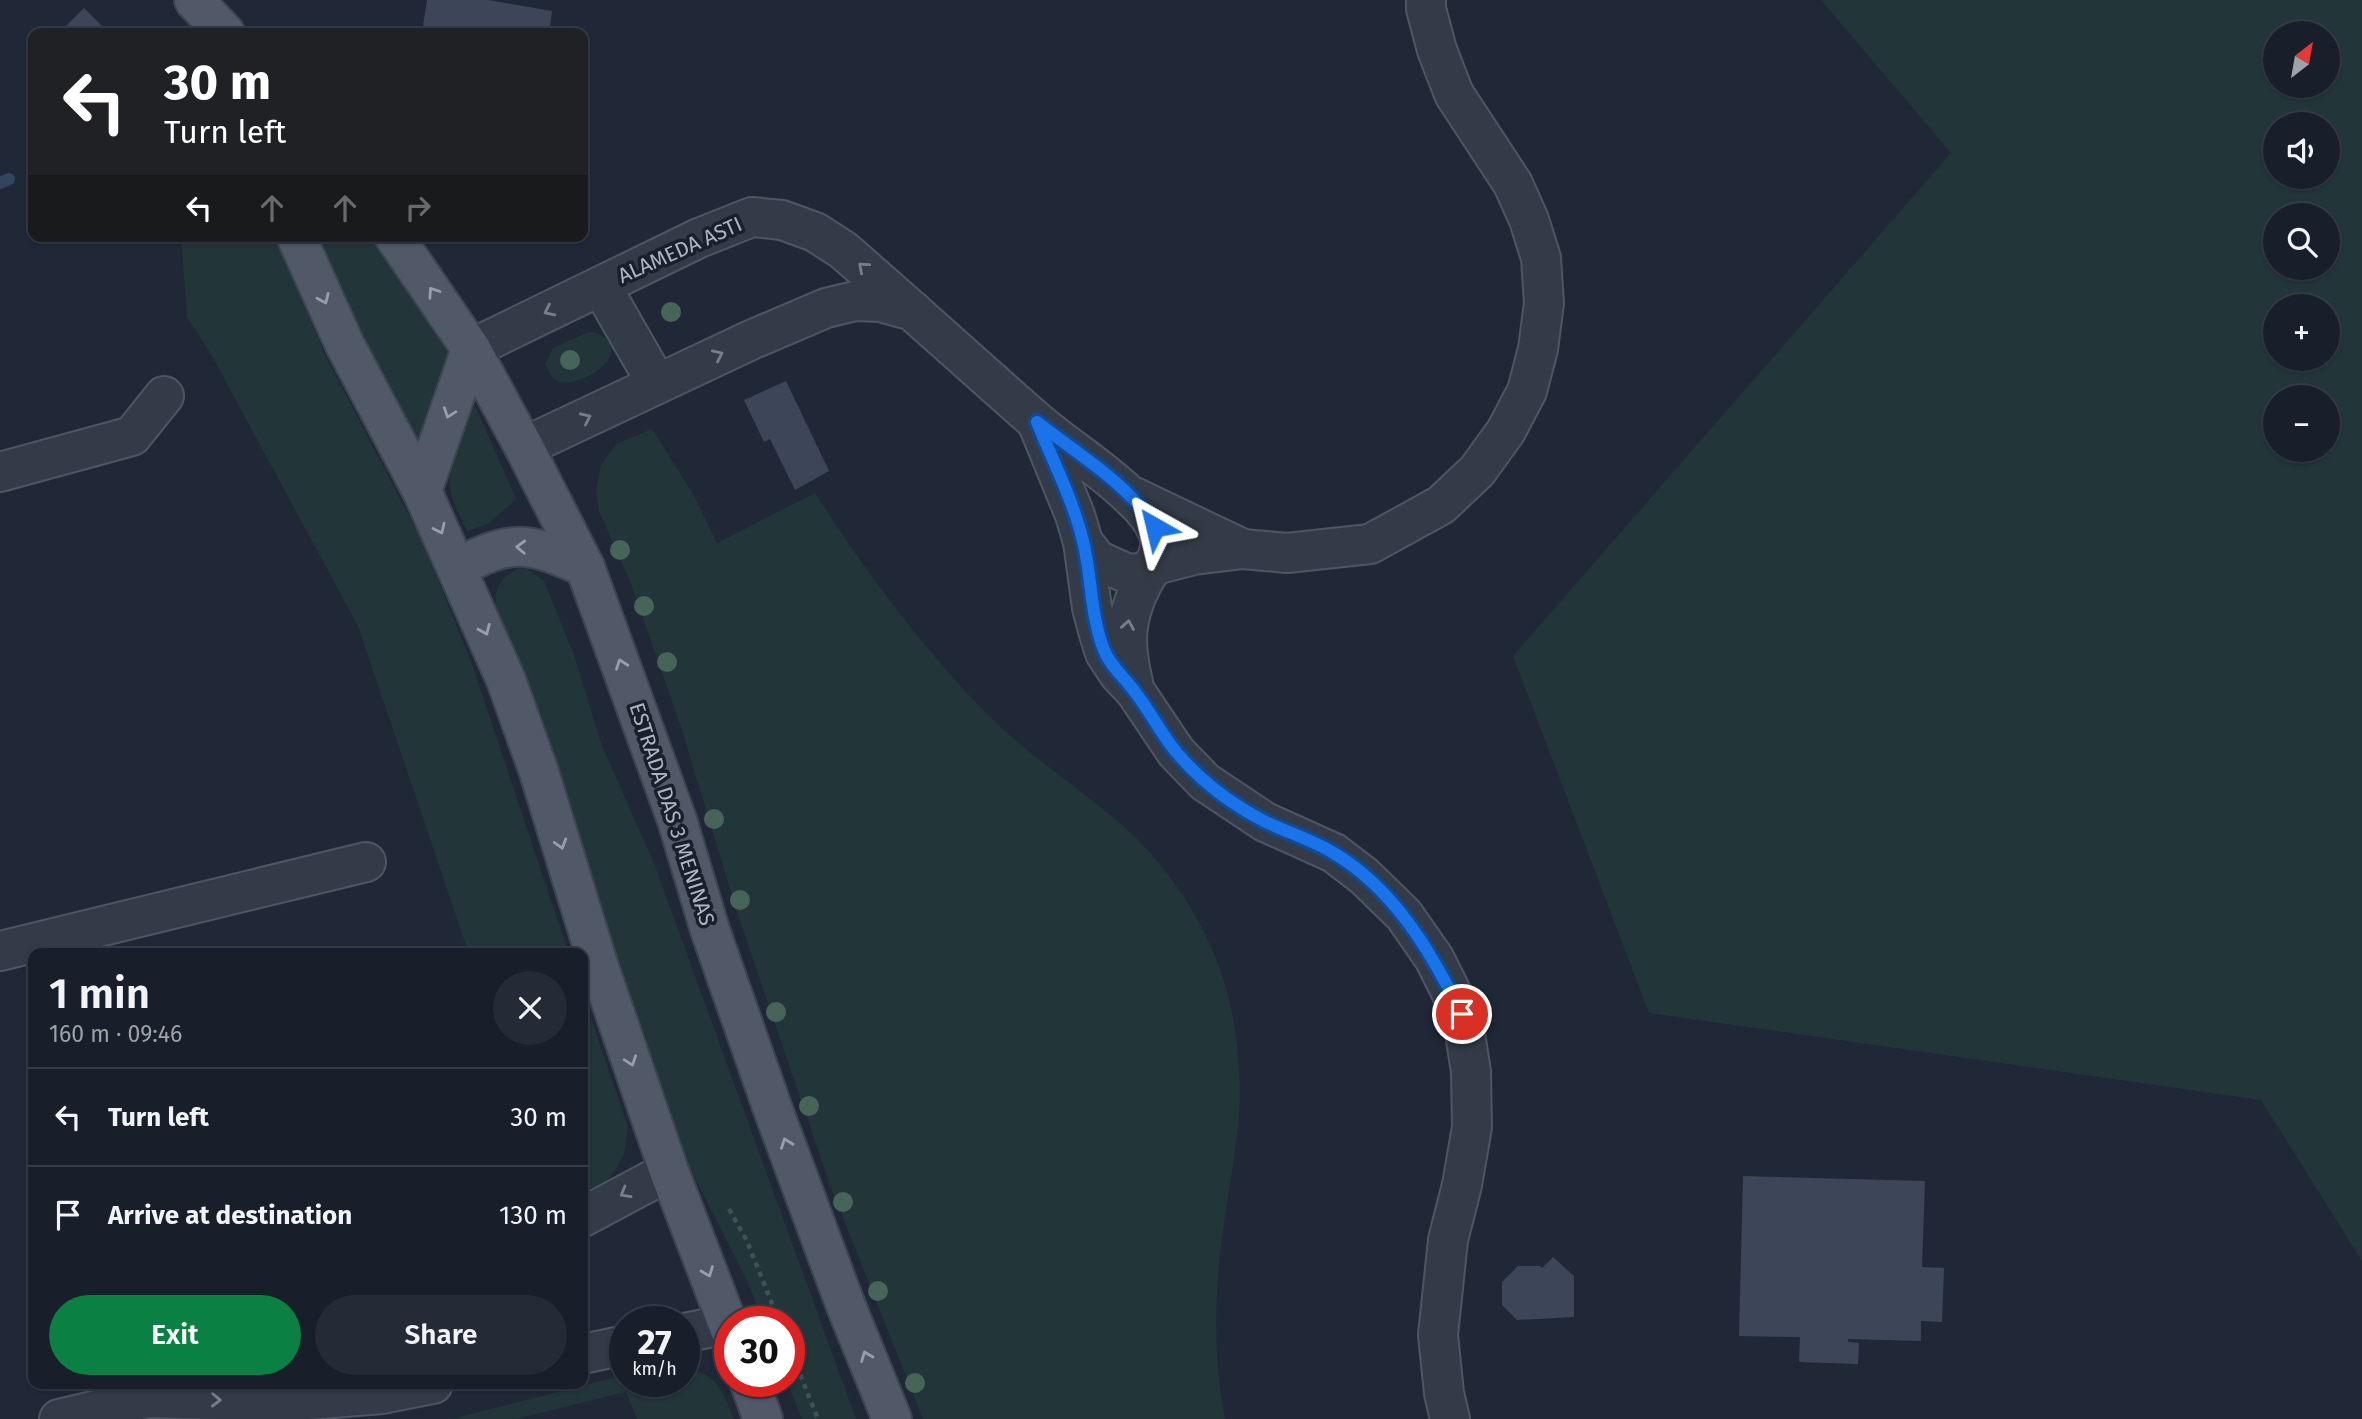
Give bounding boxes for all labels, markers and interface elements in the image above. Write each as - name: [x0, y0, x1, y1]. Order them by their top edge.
- north arrow: [2263, 21, 2340, 98]
- map controls: [2263, 21, 2340, 462]
- text: 30 m: [164, 53, 271, 112]
- icon: left: [49, 56, 140, 147]
- button: sound: [2263, 112, 2340, 189]
- text: Turn left: [164, 113, 286, 151]
- icon: left: [180, 189, 218, 227]
- icon: ahead: [253, 189, 291, 227]
- icon: ahead: [326, 189, 364, 227]
- icon: right: [399, 189, 437, 227]
- button: search: [2263, 203, 2340, 280]
- street label: ALAMEDA ASTI: [614, 211, 746, 289]
- one-way arrow: [858, 263, 871, 275]
- one-way arrow: [428, 287, 441, 300]
- one-way arrow: [316, 291, 330, 304]
- button: +: [2263, 294, 2340, 371]
- one-way arrow: [544, 302, 556, 316]
- one-way arrow: [711, 350, 723, 364]
- button: −: [2263, 385, 2340, 462]
- one-way arrow: [443, 407, 457, 419]
- one-way arrow: [579, 412, 591, 426]
- position arrow: [1118, 490, 1192, 564]
- one-way arrow: [432, 522, 446, 535]
- one-way arrow: [515, 540, 526, 555]
- one-way arrow: [1120, 619, 1135, 631]
- one-way arrow: [477, 623, 491, 635]
- one-way arrow: [615, 659, 629, 671]
- street label: ESTRADA DAS 3 MENINAS: [624, 699, 720, 929]
- one-way arrow: [553, 838, 568, 850]
- text: 1 min: [49, 969, 150, 1019]
- button: close: [493, 971, 567, 1045]
- pin: [1432, 984, 1492, 1044]
- icon: arrive: [1443, 995, 1481, 1033]
- text: 160 m · 09:46: [49, 1020, 182, 1048]
- one-way arrow: [623, 1054, 637, 1066]
- icon: left: [49, 1098, 87, 1136]
- text: Turn left: [108, 1102, 209, 1133]
- text: 30 m: [510, 1102, 567, 1133]
- one-way arrow: [780, 1138, 794, 1150]
- one-way arrow: [620, 1185, 633, 1198]
- icon: arrive: [49, 1196, 87, 1234]
- text: Arrive at destination: [108, 1200, 352, 1231]
- text: 130 m: [499, 1200, 567, 1231]
- one-way arrow: [699, 1266, 713, 1278]
- button: Exit: [49, 1295, 301, 1375]
- button: Share: [315, 1295, 567, 1375]
- speed limit sign: 30: [714, 1306, 805, 1397]
- text: 27: [637, 1321, 672, 1363]
- one-way arrow: [860, 1351, 874, 1363]
- text: km/h: [632, 1358, 677, 1380]
- one-way arrow: [211, 1393, 222, 1408]

